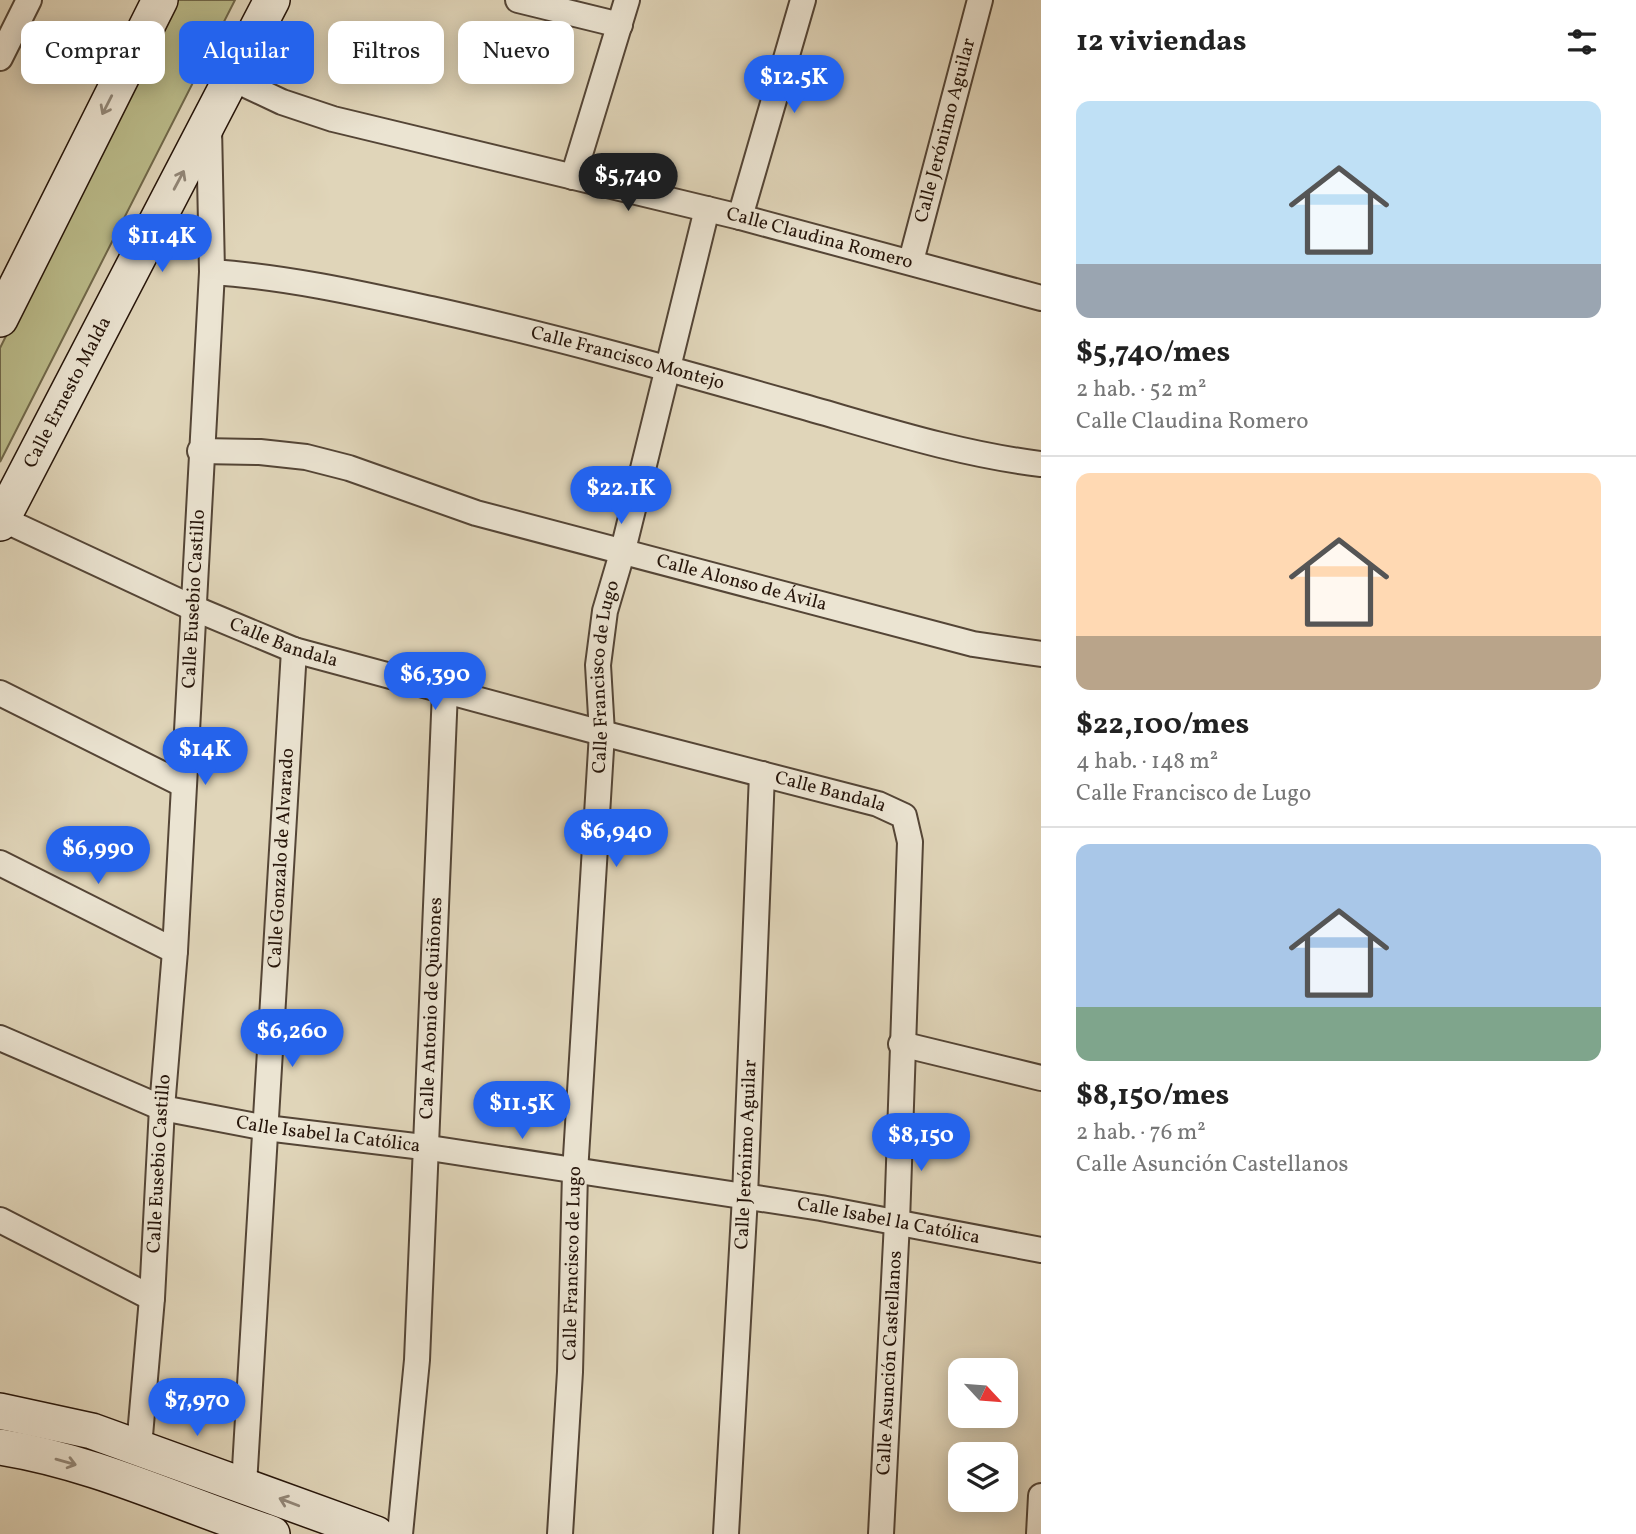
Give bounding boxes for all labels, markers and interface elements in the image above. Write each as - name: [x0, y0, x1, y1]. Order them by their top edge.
- chip: Comprar: [21, 21, 165, 84]
- chip: Alquilar: [179, 21, 314, 84]
- chip: Filtros: [328, 21, 444, 84]
- chip: Nuevo: [458, 21, 574, 84]
- text: 12 viviendas: [1076, 21, 1247, 63]
- icon: filters: [1563, 23, 1601, 61]
- street label: Calle Jerónimo Aguilar: [909, 35, 982, 226]
- pin: $12.5K: [737, 55, 851, 115]
- text: $12.5K: [760, 62, 828, 94]
- one-way arrow: [100, 94, 114, 115]
- icon: home: [1276, 147, 1402, 273]
- pin: $5,740: [571, 154, 685, 213]
- text: $5,740: [595, 160, 661, 192]
- one-way arrow: [173, 171, 187, 191]
- street label: Calle Claudina Romero: [724, 201, 916, 276]
- pin: $11.4K: [105, 215, 219, 274]
- text: $11.4K: [128, 221, 196, 253]
- street label: Calle Ernesto Malda: [18, 312, 118, 473]
- street label: Calle Francisco Montejo: [528, 320, 727, 397]
- text: $5,740/mes: [1076, 332, 1230, 374]
- text: 2 hab. · 52 m²: [1076, 374, 1206, 406]
- text: Calle Claudina Romero: [1076, 406, 1308, 438]
- pin: $22.1K: [564, 466, 678, 526]
- text: $22.1K: [586, 473, 656, 505]
- street label: Calle Eusebio Castillo: [176, 509, 212, 689]
- icon: home: [1276, 519, 1402, 645]
- street label: Calle Alonso de Ávila: [653, 548, 830, 618]
- street label: Calle Francisco de Lugo: [585, 577, 626, 774]
- street label: Calle Bandala: [225, 611, 341, 674]
- pin: $6,390: [378, 652, 492, 712]
- text: $6,390: [400, 659, 470, 691]
- text: $22,100/mes: [1076, 704, 1249, 746]
- pin: $14K: [164, 728, 246, 787]
- text: $14K: [179, 734, 231, 766]
- text: 4 hab. · 148 m²: [1076, 746, 1218, 778]
- street label: Calle Gonzalo de Alvarado: [262, 747, 301, 969]
- street label: Calle Bandala: [772, 765, 891, 819]
- text: Calle Francisco de Lugo: [1076, 778, 1311, 810]
- pin: $6,940: [559, 810, 673, 869]
- text: $6,940: [580, 816, 652, 848]
- pin: $6,990: [41, 826, 155, 886]
- text: $6,990: [62, 833, 134, 865]
- icon: home: [1276, 890, 1402, 1016]
- street label: Calle Antonio de Quiñones: [414, 897, 449, 1120]
- pin: $6,260: [235, 1010, 349, 1069]
- text: $6,260: [257, 1016, 327, 1048]
- street label: Calle Jerónimo Aguilar: [729, 1059, 763, 1250]
- street label: Calle Eusebio Castillo: [141, 1073, 178, 1254]
- text: $8,150/mes: [1076, 1075, 1229, 1117]
- pin: $11.5K: [465, 1082, 579, 1141]
- text: $11.5K: [489, 1088, 555, 1120]
- street label: Calle Isabel la Católica: [234, 1110, 422, 1160]
- pin: $8,150: [864, 1114, 978, 1173]
- text: 2 hab. · 76 m²: [1076, 1117, 1206, 1149]
- text: $8,150: [888, 1120, 954, 1152]
- text: Calle Asunción Castellanos: [1076, 1149, 1348, 1181]
- street label: Calle Francisco de Lugo: [557, 1165, 588, 1361]
- street label: Calle Isabel la Católica: [795, 1192, 982, 1251]
- street label: Calle Asunción Castellanos: [871, 1250, 909, 1476]
- north arrow: [948, 1358, 1018, 1428]
- map controls: [948, 1358, 1018, 1512]
- pin: $7,970: [140, 1378, 254, 1438]
- text: $7,970: [164, 1385, 230, 1417]
- button: layers: [948, 1442, 1018, 1512]
- one-way arrow: [55, 1456, 77, 1469]
- one-way arrow: [278, 1495, 300, 1508]

